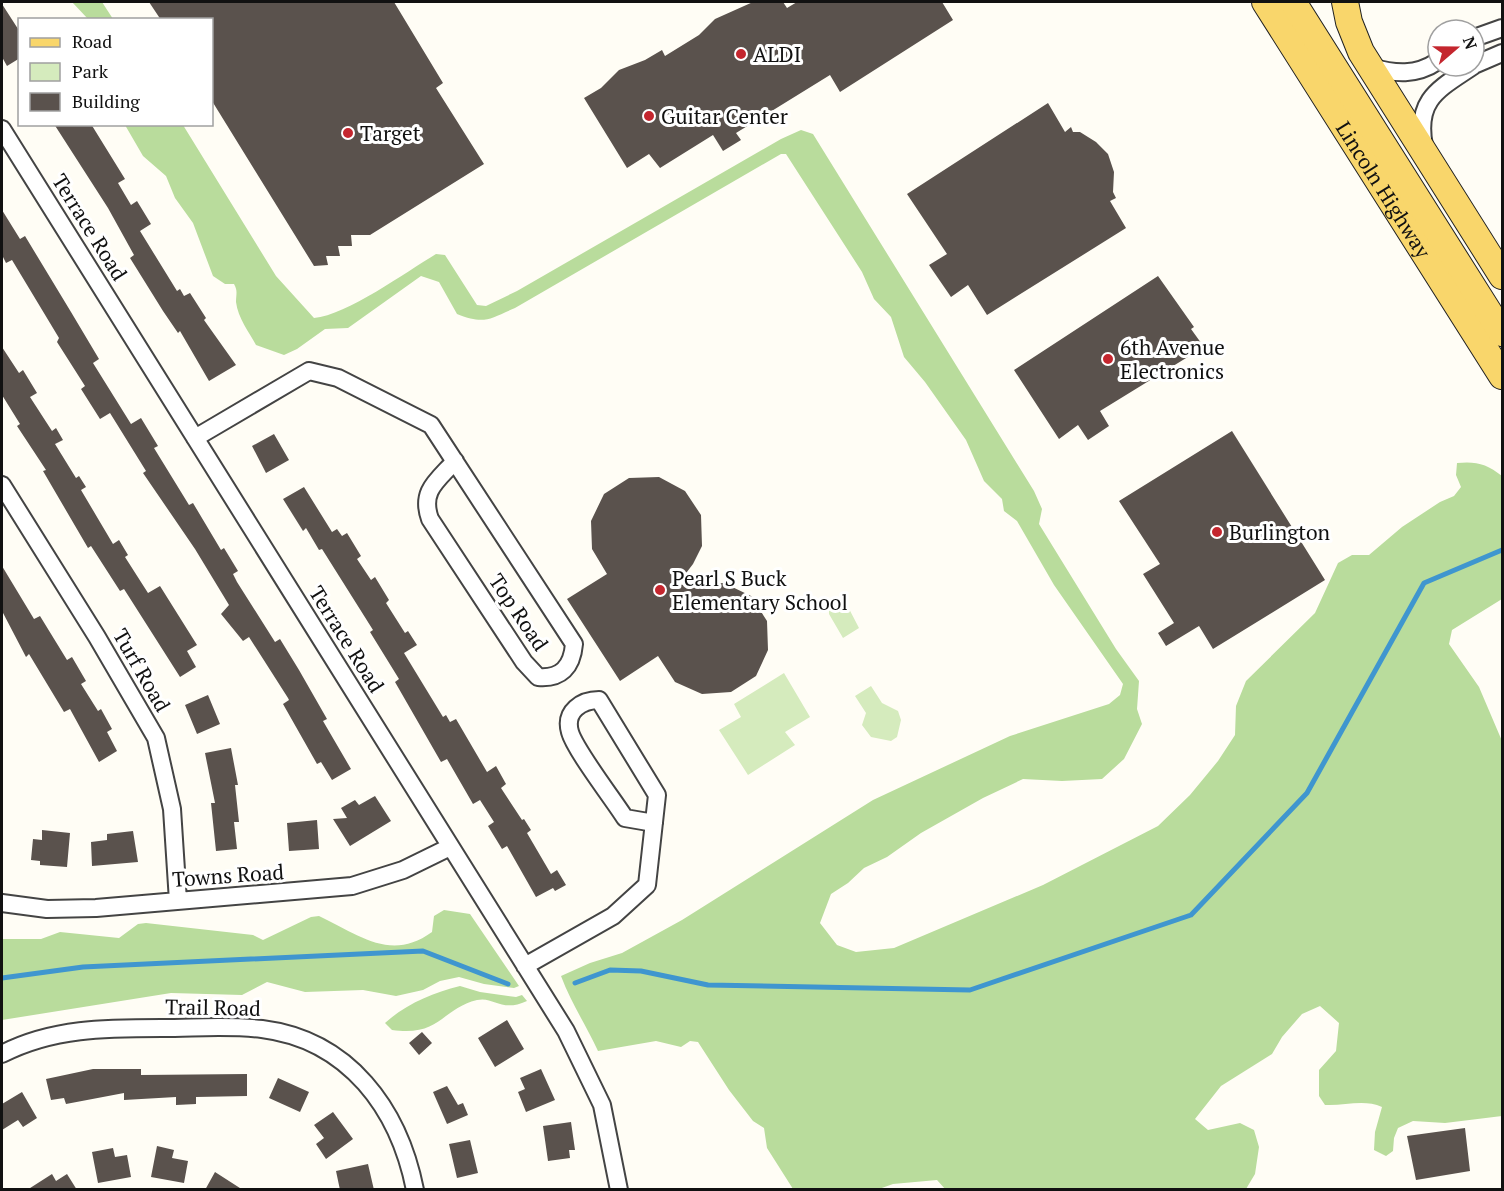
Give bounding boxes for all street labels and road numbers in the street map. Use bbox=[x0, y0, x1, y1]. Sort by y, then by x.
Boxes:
street label: Lincoln Highway bbox=[1330, 116, 1438, 264]
street label: Terrace Road bbox=[46, 168, 134, 286]
street label: Top Road bbox=[483, 568, 555, 656]
street label: Terrace Road bbox=[303, 580, 391, 698]
street label: Turf Road bbox=[107, 623, 177, 717]
street label: Towns Road bbox=[171, 857, 285, 893]
street label: Trail Road bbox=[165, 992, 261, 1022]

